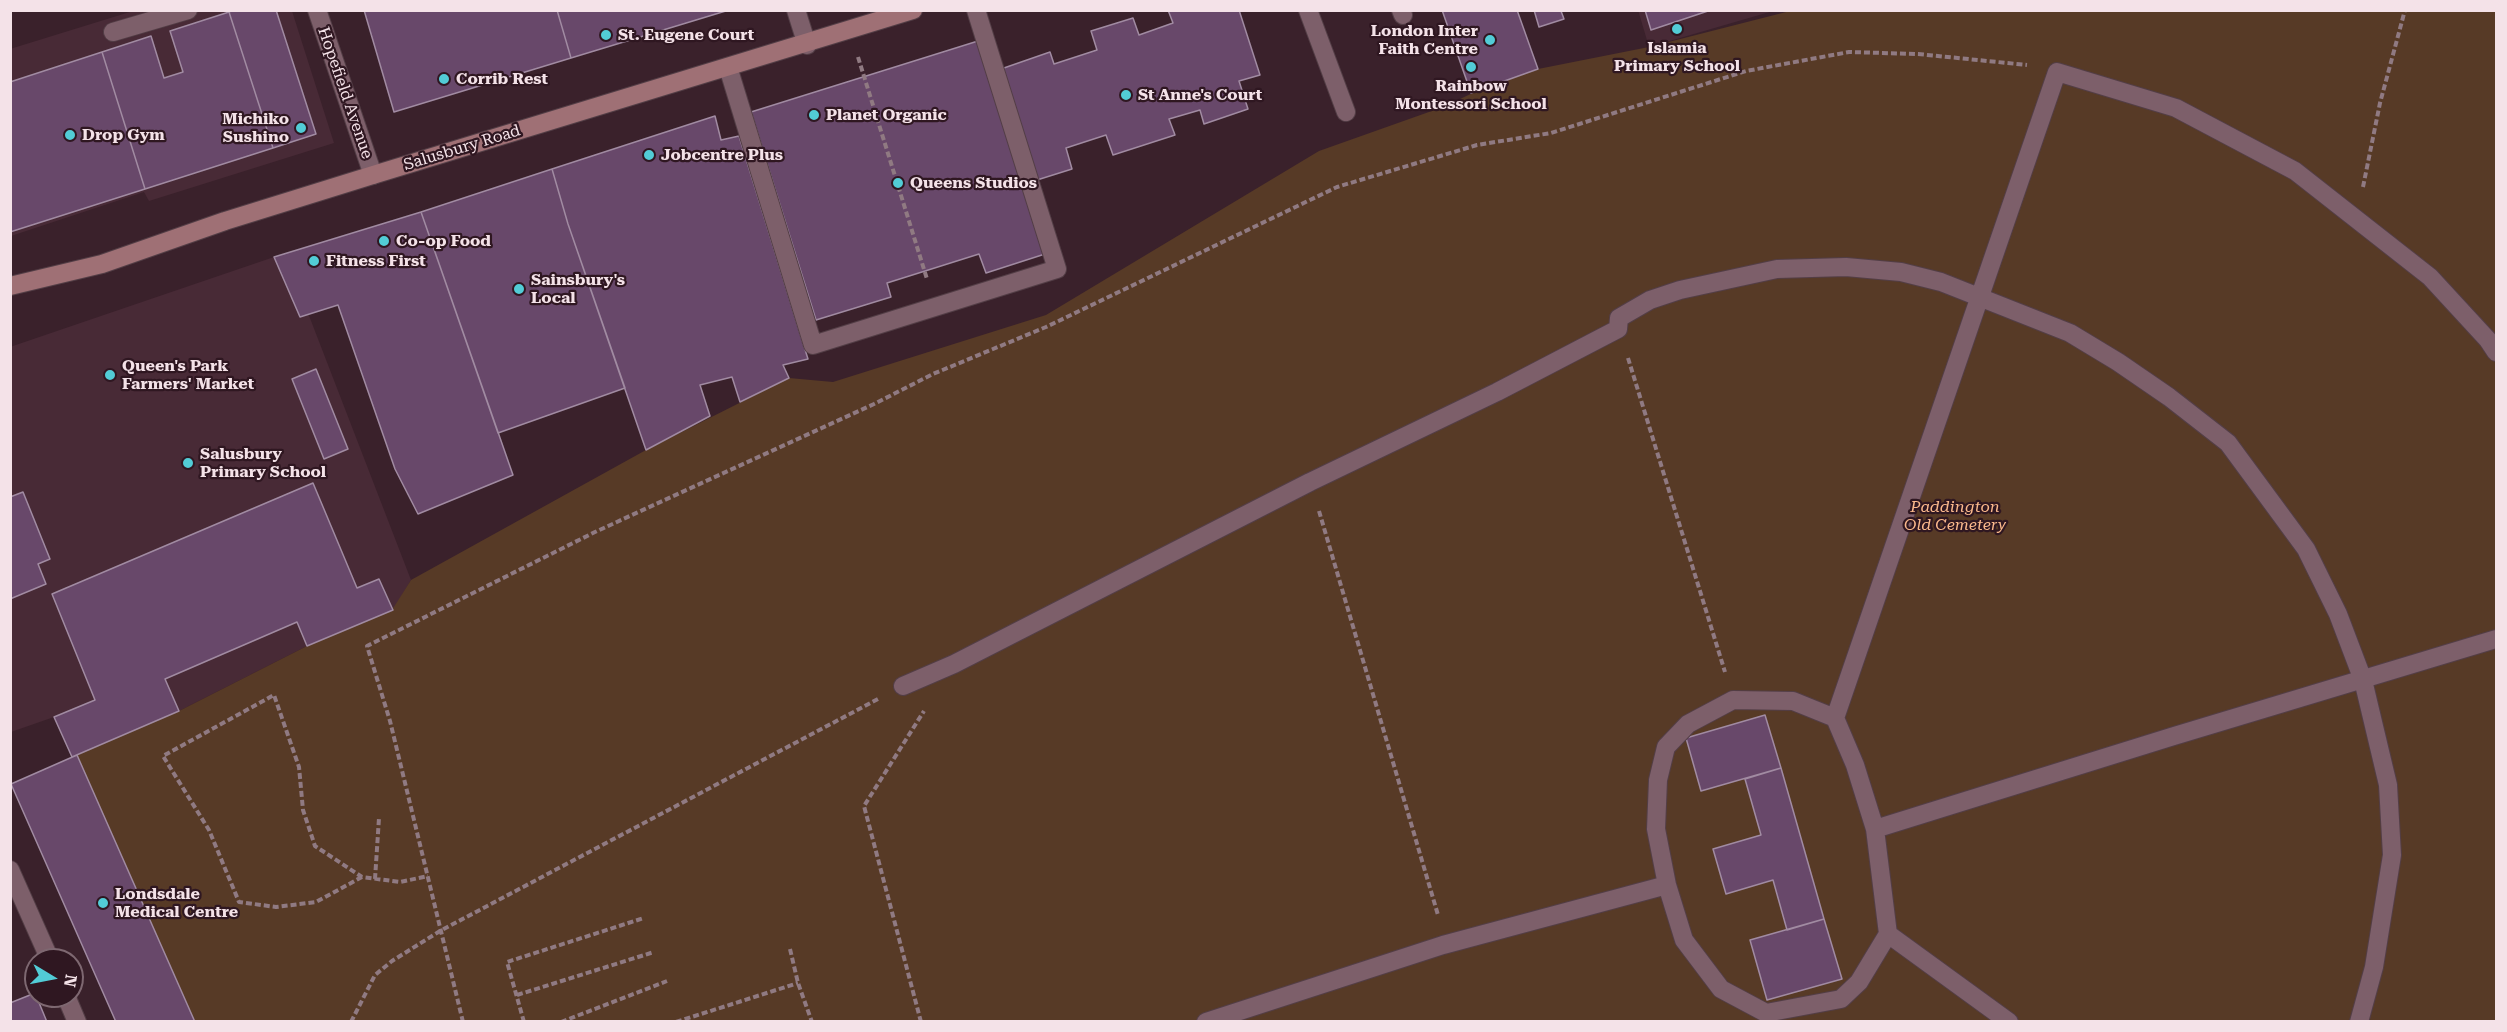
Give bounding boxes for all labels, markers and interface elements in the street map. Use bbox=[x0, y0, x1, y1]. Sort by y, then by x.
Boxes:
place label: London Inter Faith Centre bbox=[1371, 21, 1478, 59]
marker: Islamia Primary School bbox=[1670, 22, 1684, 36]
street label: Hopefield Avenue bbox=[313, 25, 377, 161]
place label: St. Eugene Court bbox=[618, 25, 754, 45]
marker: St. Eugene Court bbox=[599, 28, 613, 42]
marker: London Inter Faith Centre bbox=[1483, 33, 1497, 47]
place label: Islamia Primary School bbox=[1614, 38, 1740, 76]
marker: Rainbow Montessori School bbox=[1464, 60, 1478, 74]
place label: Corrib Rest bbox=[456, 69, 548, 89]
marker: Corrib Rest bbox=[437, 72, 451, 86]
place label: Rainbow Montessori School bbox=[1395, 76, 1547, 114]
place label: St Anne's Court bbox=[1138, 85, 1262, 105]
marker: St Anne's Court bbox=[1119, 88, 1133, 102]
place label: Planet Organic bbox=[826, 105, 947, 125]
marker: Planet Organic bbox=[807, 108, 821, 122]
place label: Michiko Sushino bbox=[222, 109, 289, 147]
marker: Michiko Sushino bbox=[294, 121, 308, 135]
street label: Salusbury Road bbox=[401, 121, 523, 175]
place label: Drop Gym bbox=[82, 125, 165, 145]
marker: Drop Gym bbox=[63, 128, 77, 142]
place label: Jobcentre Plus bbox=[661, 145, 783, 165]
marker: Jobcentre Plus bbox=[642, 148, 656, 162]
place label: Queens Studios bbox=[910, 173, 1037, 193]
marker: Queens Studios bbox=[891, 176, 905, 190]
place label: Co-op Food bbox=[396, 231, 491, 251]
marker: Co-op Food bbox=[377, 234, 391, 248]
place label: Fitness First bbox=[326, 251, 426, 271]
marker: Fitness First bbox=[307, 254, 321, 268]
place label: Sainsbury's Local bbox=[531, 270, 625, 308]
marker: Sainsbury's Local bbox=[512, 282, 526, 296]
place label: Queen's Park Farmers' Market bbox=[122, 356, 254, 394]
marker: Queen's Park Farmers' Market bbox=[103, 368, 117, 382]
place label: Salusbury Primary School bbox=[200, 444, 326, 482]
marker: Salusbury Primary School bbox=[181, 456, 195, 470]
park label: Paddington Old Cemetery bbox=[1904, 497, 2006, 535]
place label: Londsdale Medical Centre bbox=[115, 884, 238, 922]
marker: Londsdale Medical Centre bbox=[96, 896, 110, 910]
north arrow bbox=[24, 948, 84, 1008]
text: N bbox=[60, 973, 81, 989]

